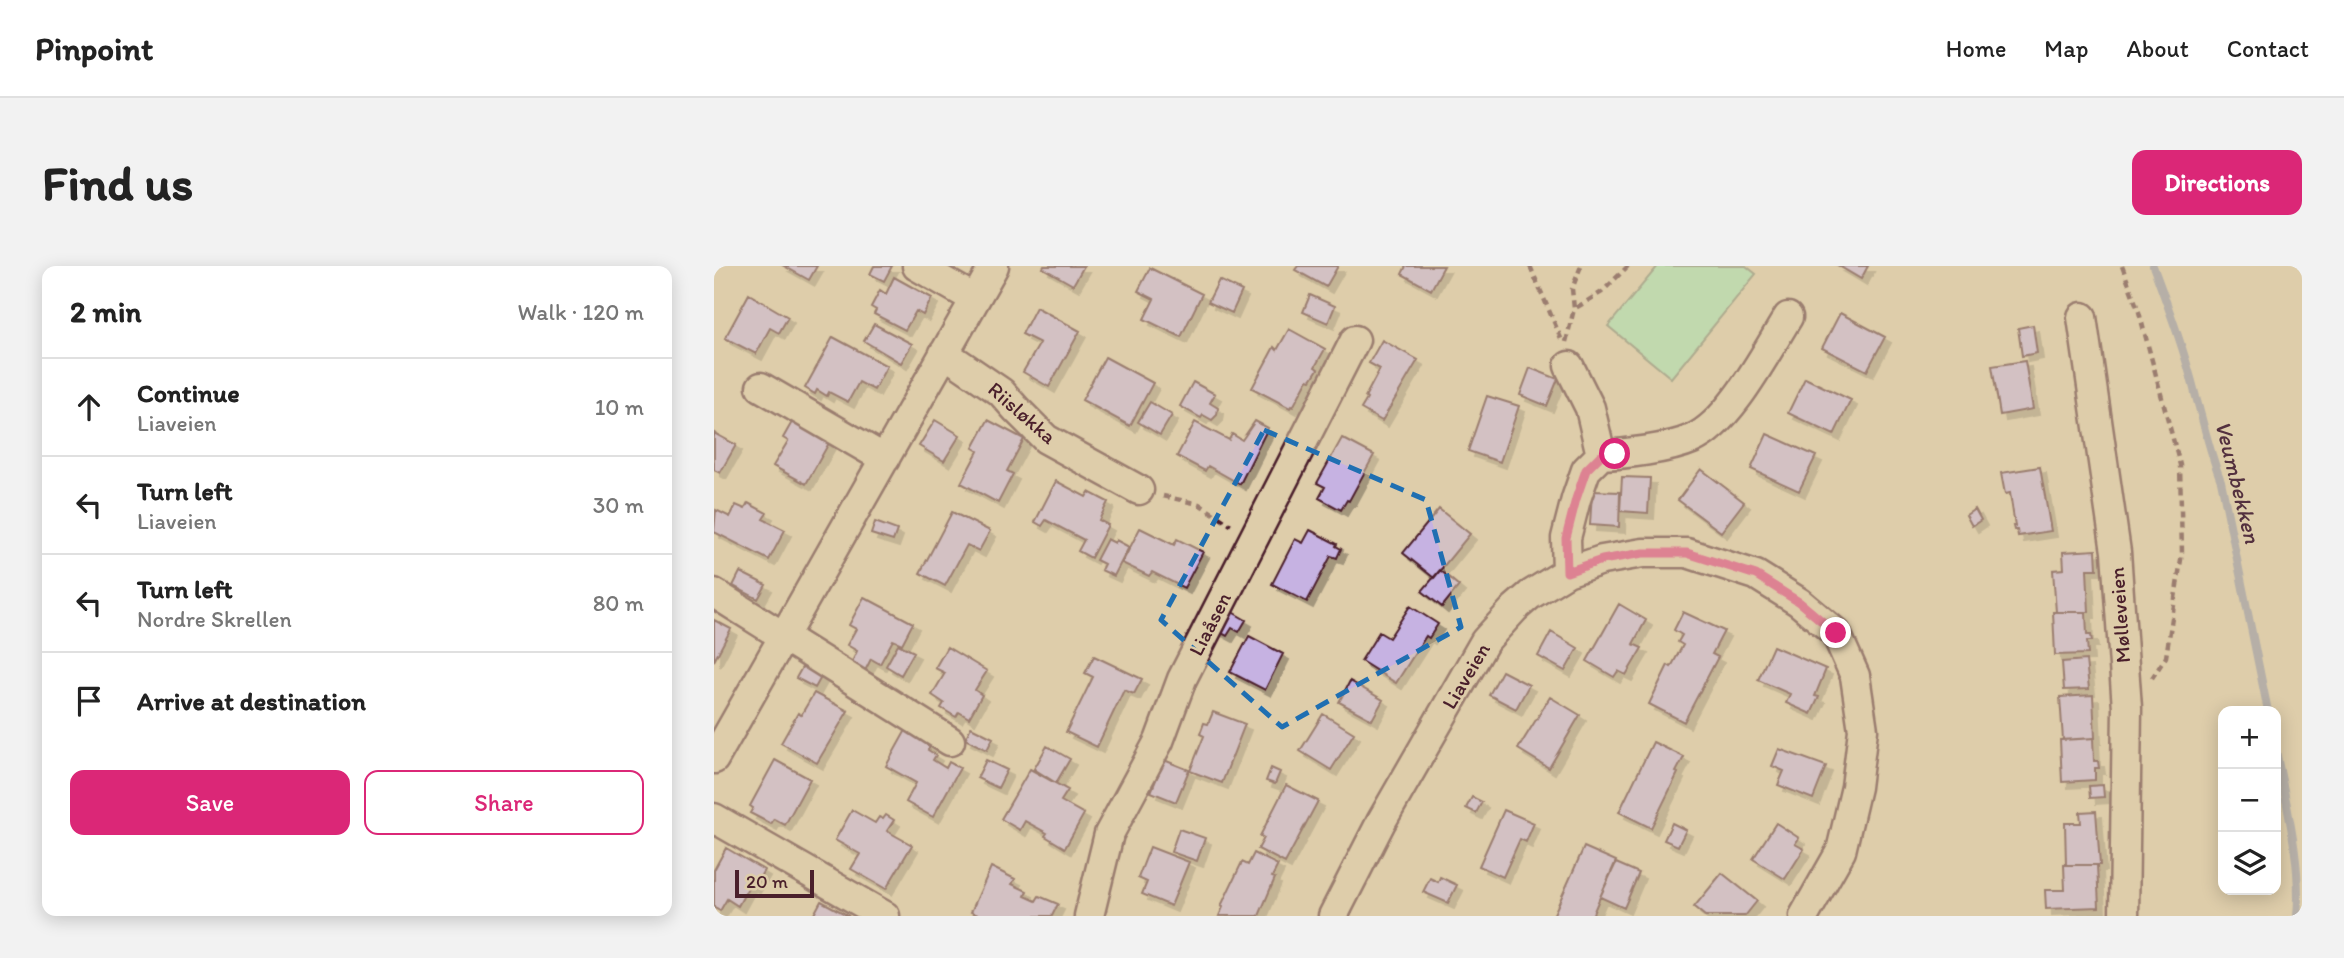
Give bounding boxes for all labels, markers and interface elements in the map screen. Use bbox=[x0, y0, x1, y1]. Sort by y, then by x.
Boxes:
text: Pinpoint bbox=[35, 29, 153, 68]
text: Home bbox=[1946, 34, 2006, 63]
text: Map bbox=[2044, 34, 2088, 63]
text: About bbox=[2126, 34, 2189, 63]
text: Contact bbox=[2227, 34, 2309, 63]
button: Directions bbox=[2132, 150, 2302, 215]
text: Find us bbox=[42, 153, 193, 212]
text: 2 min bbox=[70, 293, 141, 330]
text: Walk · 120 m bbox=[518, 298, 644, 326]
street label: Riisløkka bbox=[983, 376, 1062, 449]
text: Continue bbox=[137, 377, 240, 409]
icon: ahead bbox=[70, 388, 108, 426]
text: 10 m bbox=[595, 393, 644, 421]
text: Liaveien bbox=[137, 409, 217, 437]
water label: Veumbekken bbox=[2209, 418, 2267, 547]
route start bbox=[1599, 438, 1630, 469]
text: Turn left bbox=[137, 475, 233, 507]
icon: left bbox=[70, 486, 108, 524]
text: 30 m bbox=[593, 491, 644, 519]
text: Liaveien bbox=[137, 507, 217, 535]
street label: Mølleveien bbox=[2104, 566, 2135, 664]
text: Turn left bbox=[137, 573, 233, 605]
icon: left bbox=[70, 584, 108, 622]
street label: Liaåsen bbox=[1183, 588, 1236, 660]
text: 80 m bbox=[593, 589, 644, 617]
text: Nordre Skrellen bbox=[137, 605, 292, 633]
route end bbox=[1820, 617, 1851, 648]
street label: Liaveien bbox=[1436, 638, 1495, 713]
icon: arrive bbox=[70, 682, 108, 720]
text: Arrive at destination bbox=[137, 685, 366, 717]
map controls bbox=[2218, 706, 2281, 895]
button: + bbox=[2218, 706, 2281, 769]
button: − bbox=[2218, 769, 2281, 832]
button: Save bbox=[70, 770, 350, 835]
button: Share bbox=[364, 770, 644, 835]
button: layers bbox=[2218, 832, 2281, 895]
scale bar bbox=[735, 867, 814, 899]
text: 20 m bbox=[746, 870, 788, 893]

